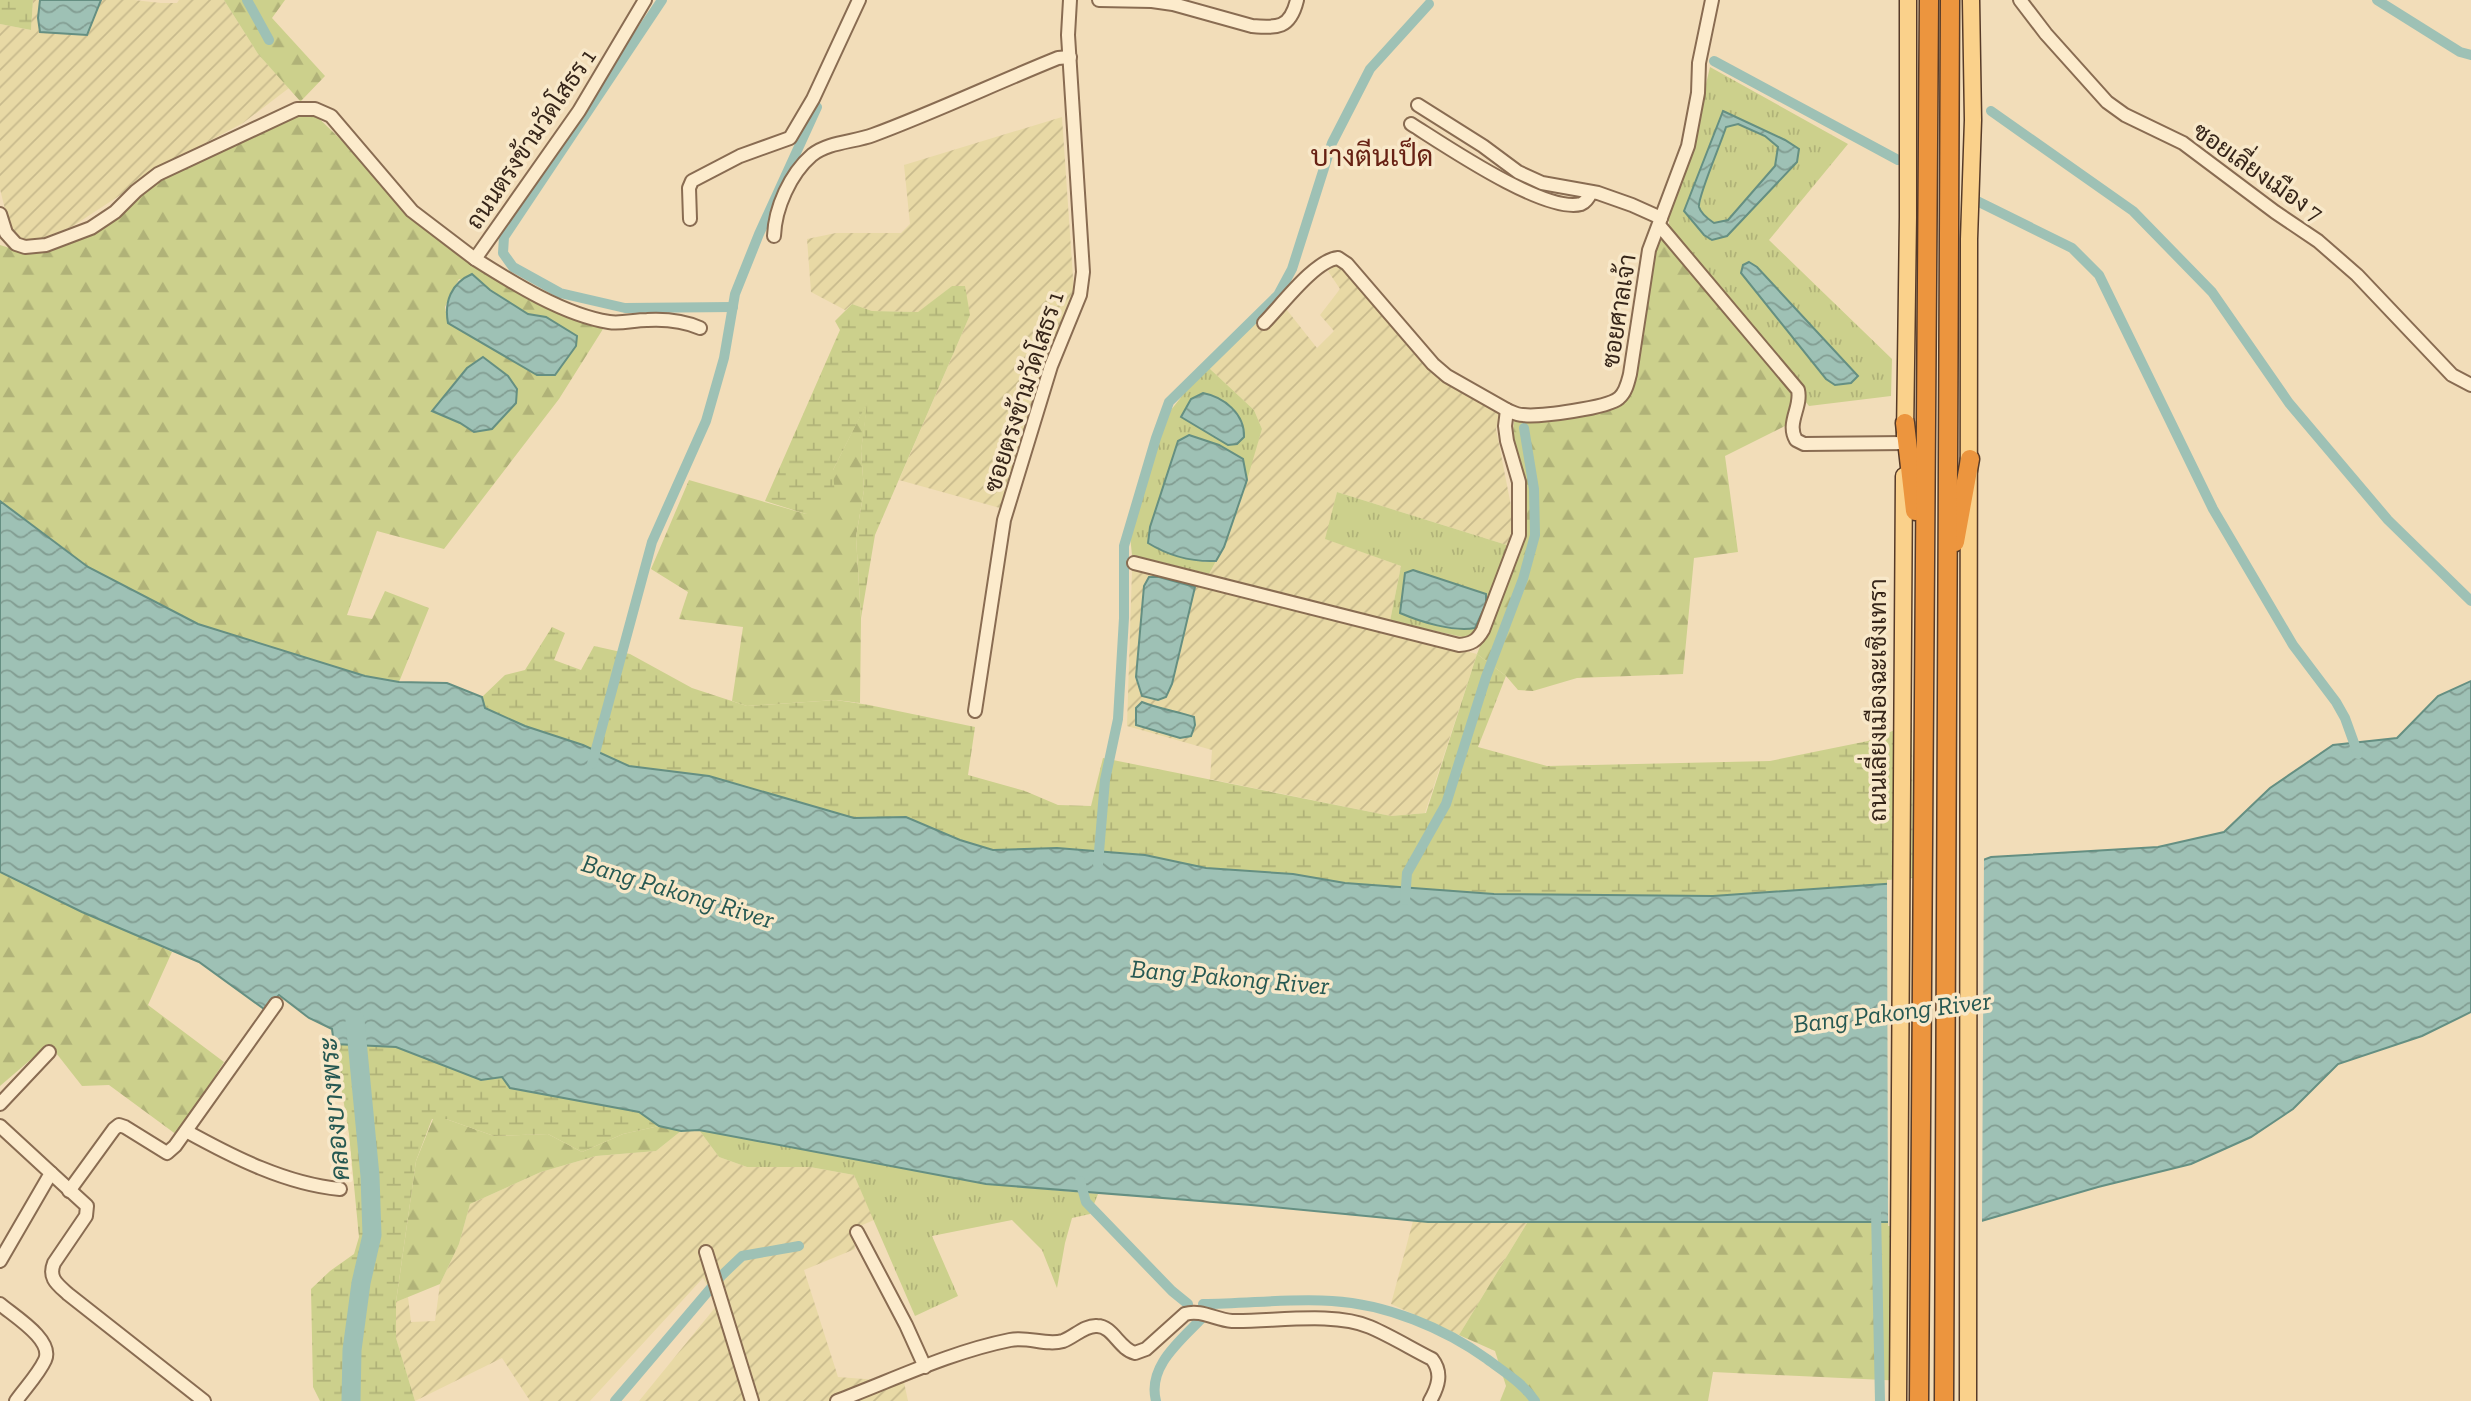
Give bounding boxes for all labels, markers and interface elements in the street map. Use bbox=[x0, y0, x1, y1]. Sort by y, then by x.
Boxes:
street label: ถนนตรงข้ามวัดโสธร 1 bbox=[459, 43, 602, 234]
street label: ซอยเลี่ยงเมือง 7 bbox=[2188, 111, 2333, 227]
district label: บางตีนเป็ด bbox=[1311, 137, 1433, 173]
street label: ซอยศาลเจ้า bbox=[1595, 252, 1642, 370]
street label: ซอยตรงข้ามวัดโสธร 1 bbox=[976, 288, 1070, 496]
street label: ถนนเลี่ยงเมืองฉะเชิงเทรา bbox=[1857, 578, 1892, 822]
water label: Bang Pakong River bbox=[578, 847, 778, 935]
water label: Bang Pakong River bbox=[1129, 952, 1331, 1002]
water label: Bang Pakong River bbox=[1791, 984, 1993, 1040]
water label: คลองบางพระ bbox=[312, 1036, 356, 1182]

